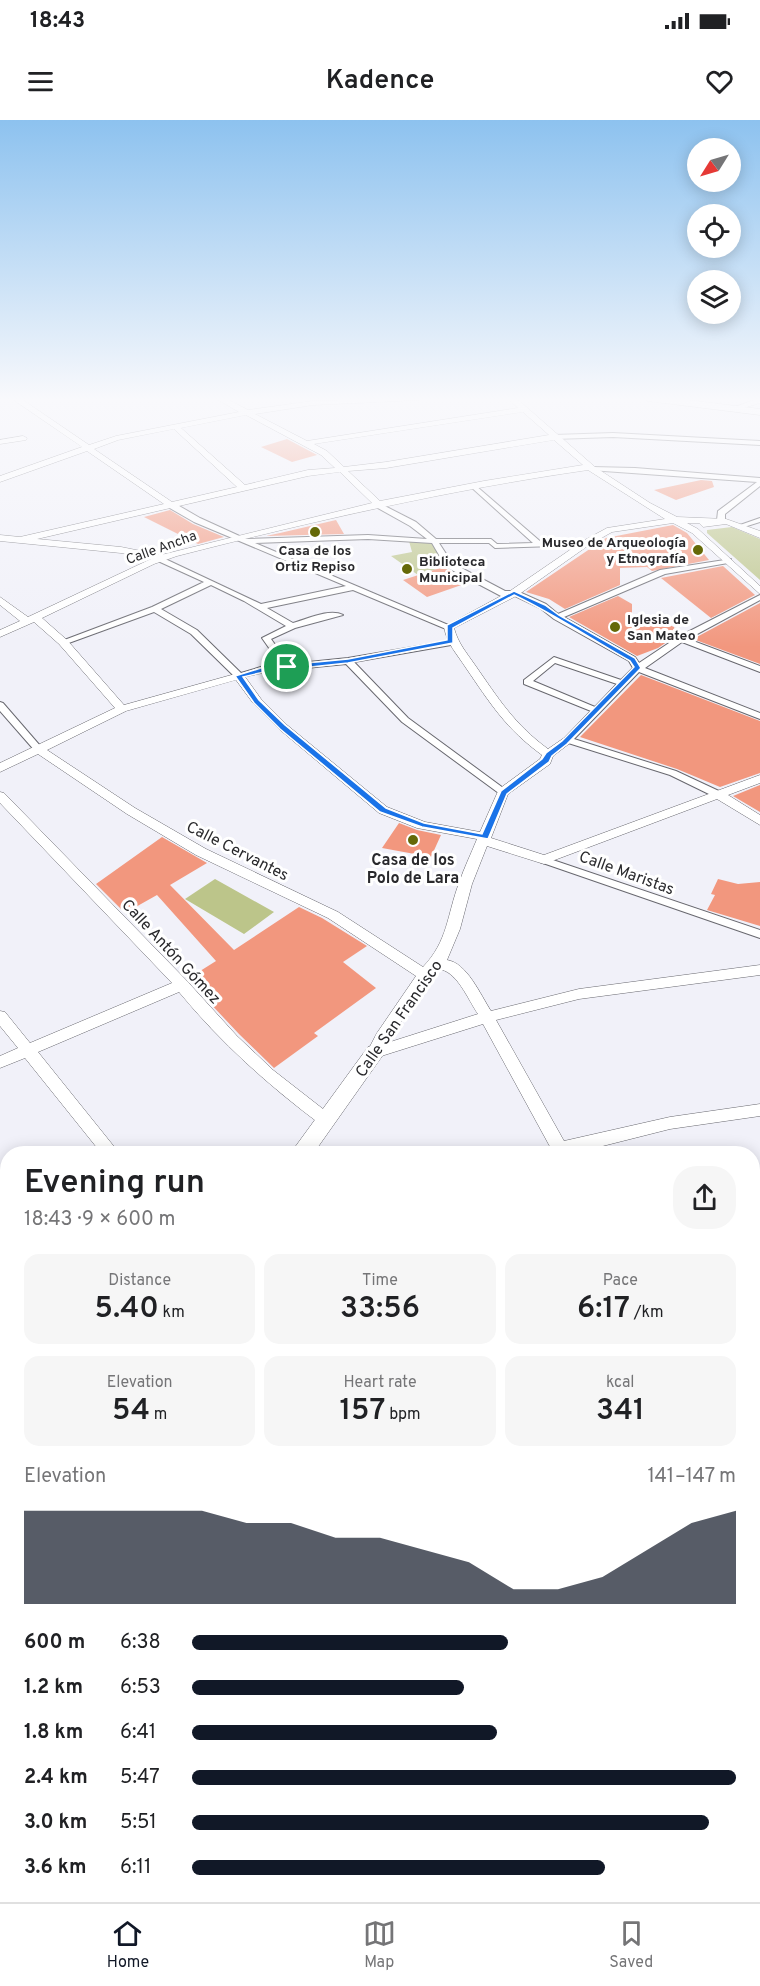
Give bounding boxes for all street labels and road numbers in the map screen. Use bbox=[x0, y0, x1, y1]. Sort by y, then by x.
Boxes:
street label: Calle Ancha bbox=[124, 528, 199, 569]
street label: Calle Cervantes bbox=[183, 817, 292, 886]
street label: Calle Maristas bbox=[576, 847, 677, 900]
street label: Calle Antón Gómez bbox=[117, 896, 224, 1009]
street label: Calle San Francisco bbox=[352, 957, 448, 1082]

